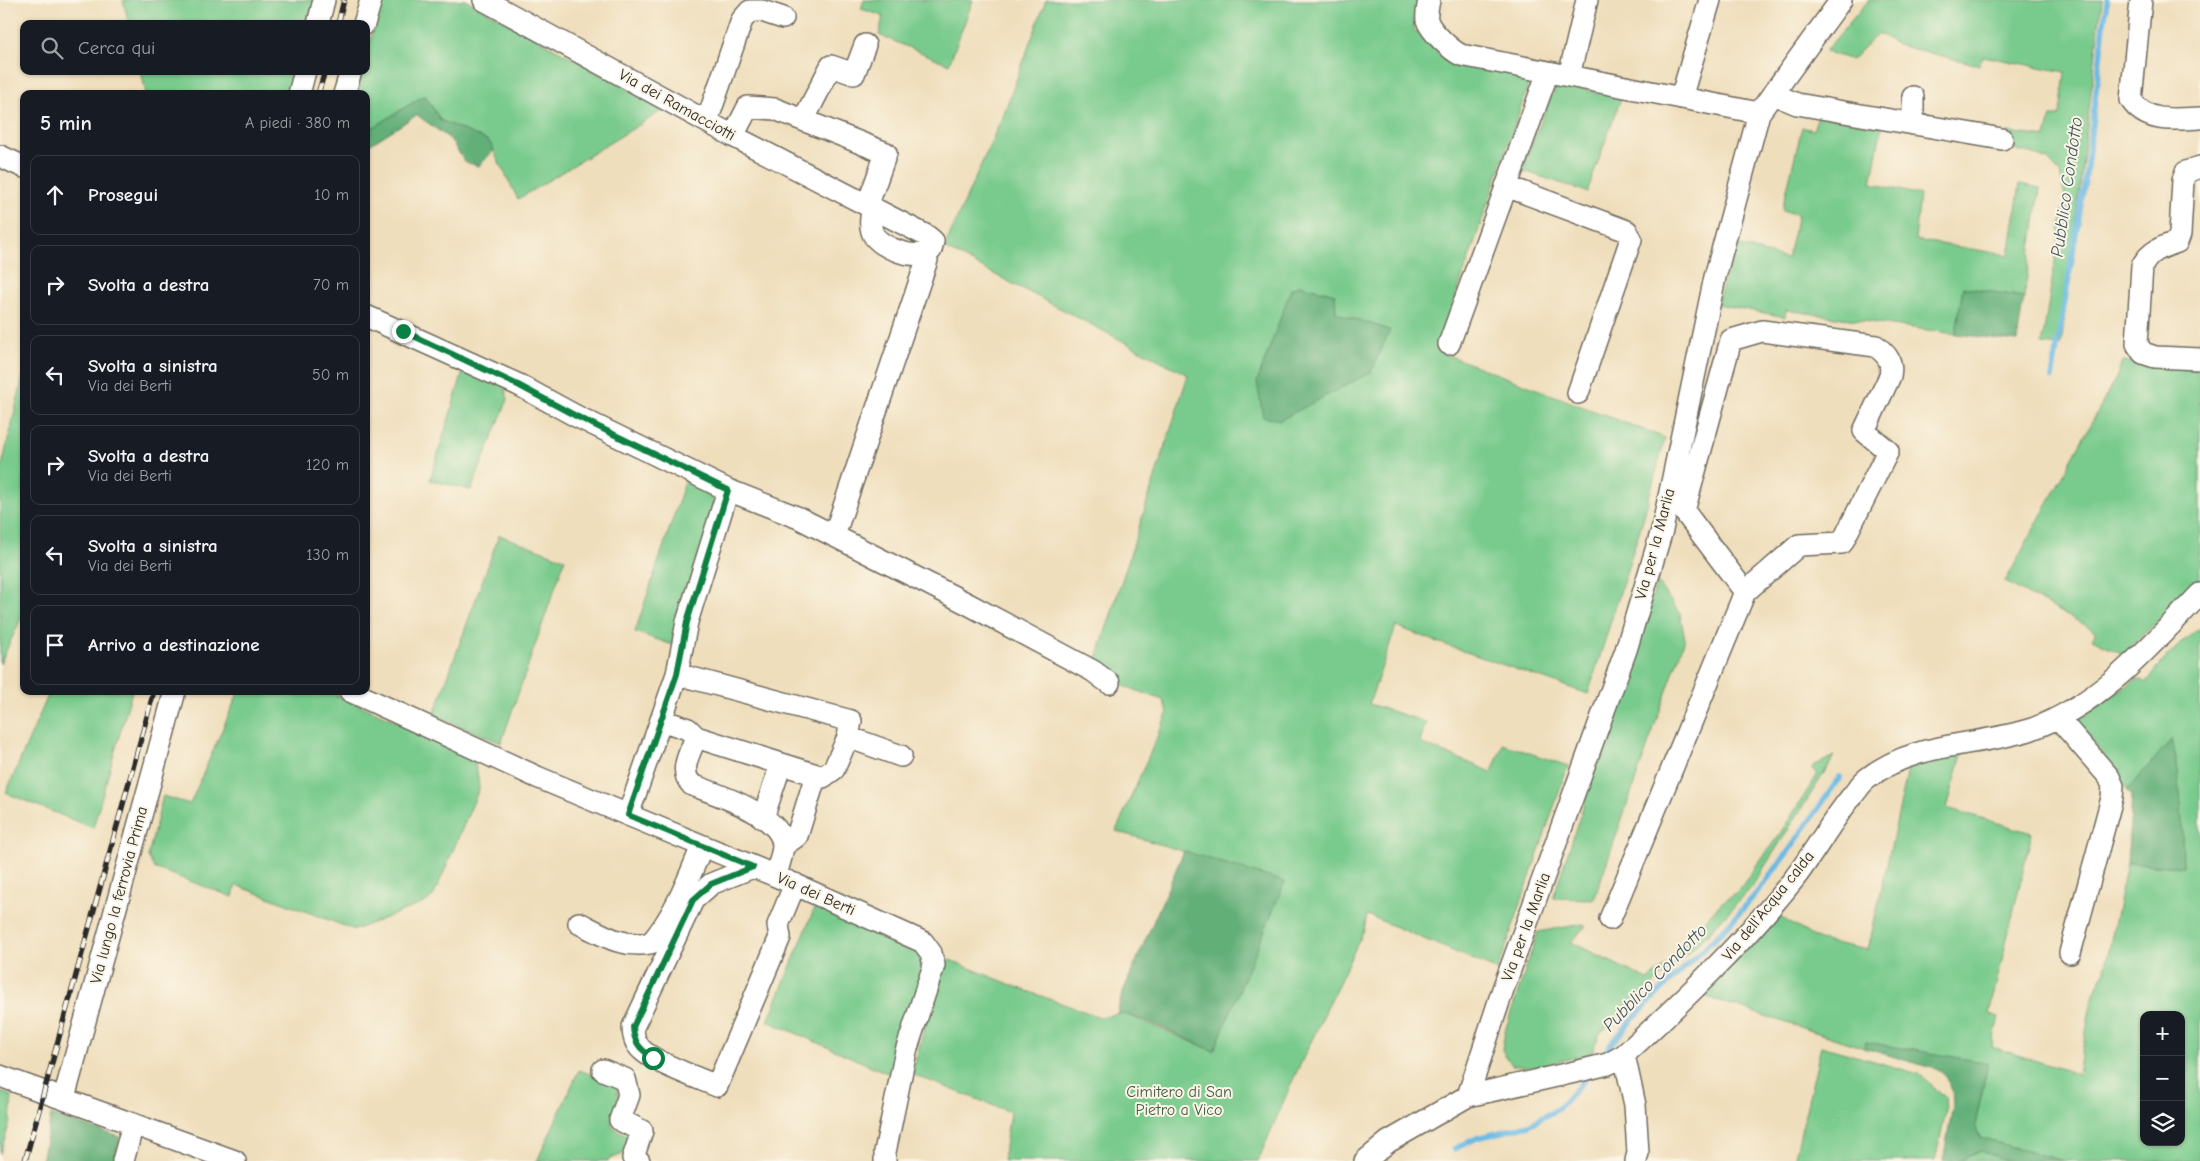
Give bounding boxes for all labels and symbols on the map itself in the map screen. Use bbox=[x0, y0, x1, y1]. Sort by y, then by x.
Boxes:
street label: Via dei Ramacciotti bbox=[616, 65, 738, 145]
water label: Pubblico Condotto bbox=[2047, 116, 2087, 258]
route end bbox=[392, 320, 415, 343]
street label: Via per la Marlia bbox=[1631, 486, 1679, 602]
street label: Via lungo la ferrovia Prima bbox=[87, 804, 151, 986]
street label: Via dell'Acqua calda bbox=[1718, 848, 1818, 964]
street label: Via dei Berti bbox=[774, 869, 858, 919]
street label: Via per la Marlia bbox=[1498, 870, 1554, 984]
water label: Pubblico Condotto bbox=[1598, 920, 1712, 1036]
route start bbox=[642, 1047, 665, 1070]
park label: Cimitero di San Pietro a Vico bbox=[1126, 1083, 1232, 1119]

